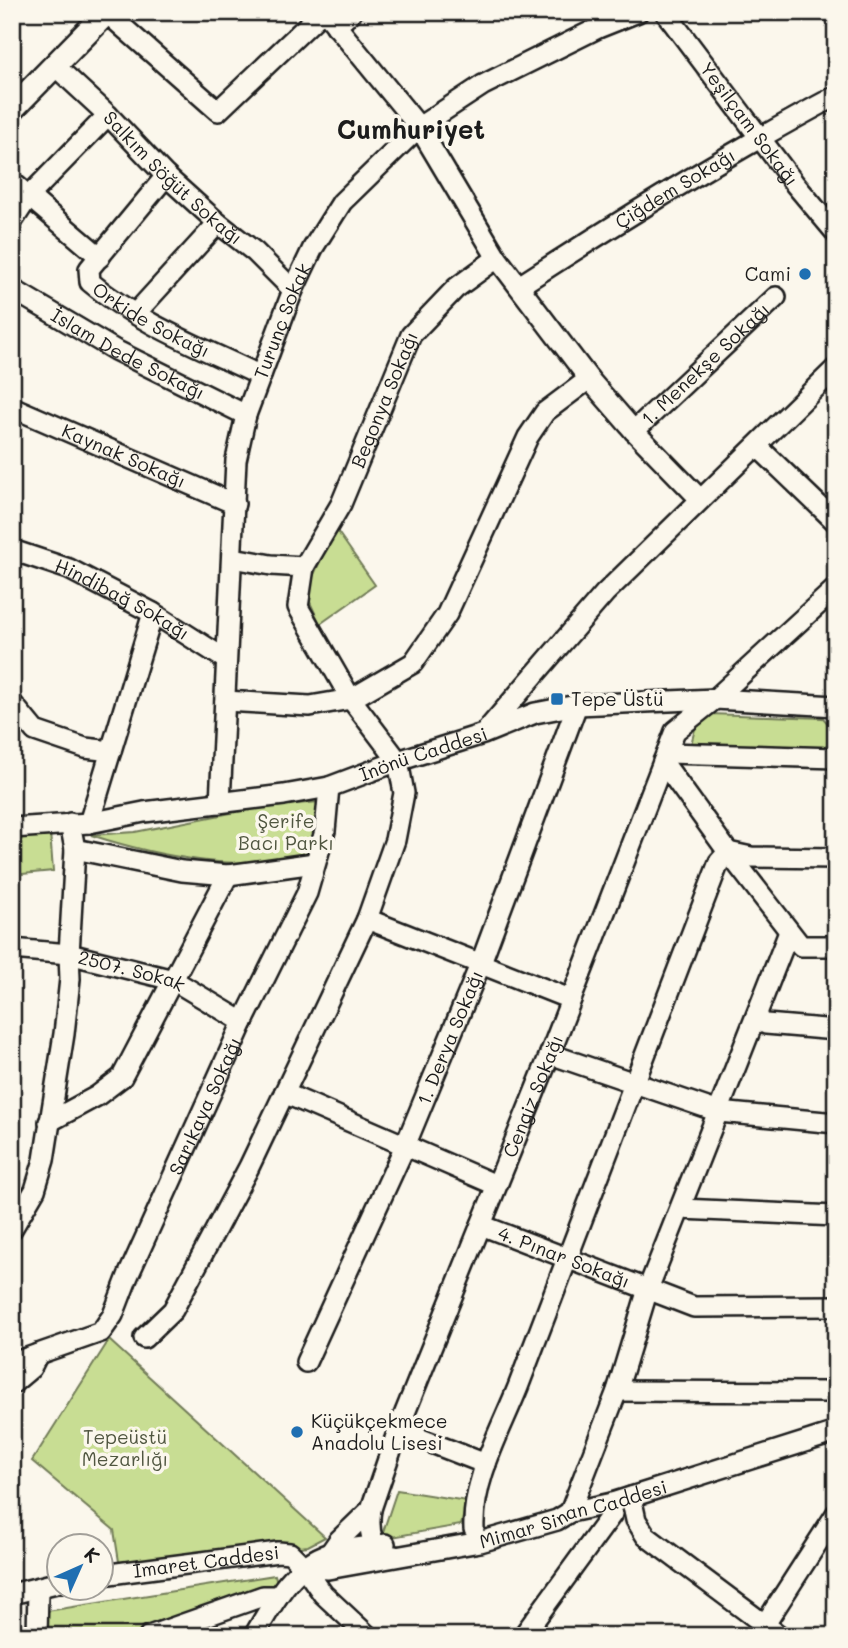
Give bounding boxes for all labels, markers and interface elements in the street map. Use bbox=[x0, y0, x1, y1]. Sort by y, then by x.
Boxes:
street label: Yeşilçam Sokağı bbox=[695, 56, 805, 191]
street label: Salkım Söğüt Sokağı bbox=[98, 105, 248, 250]
district label: Cumhuriyet bbox=[337, 112, 485, 146]
street label: Çiğdem Sokağı bbox=[610, 142, 739, 234]
street label: Turunç Sokak bbox=[248, 259, 316, 383]
place label: Cami bbox=[745, 261, 791, 286]
marker: Cami bbox=[797, 266, 813, 282]
street label: Orkide Sokağı bbox=[88, 276, 214, 363]
street label: 1. Menekşe Sokağı bbox=[635, 297, 775, 430]
street label: İslam Dede Sokağı bbox=[47, 302, 209, 405]
street label: Begonya Sokağı bbox=[344, 328, 423, 471]
street label: Kaynak Sokağı bbox=[58, 417, 190, 493]
street label: Hindibağ Sokağı bbox=[52, 552, 195, 645]
place label: Tepe Üstü bbox=[571, 686, 664, 711]
marker: Tepe Üstü bbox=[549, 691, 565, 707]
street label: İnönü Caddesi bbox=[356, 721, 491, 787]
park label: Şerife Bacı Parkı bbox=[238, 808, 334, 855]
street label: 2507. Sokak bbox=[76, 944, 190, 997]
street label: 1. Derya Sokağı bbox=[410, 966, 488, 1108]
street label: Cengiz Sokağı bbox=[497, 1031, 568, 1161]
street label: Sarıkaya Sokağı bbox=[162, 1033, 247, 1179]
street label: 4. Pınar Sokağı bbox=[495, 1220, 634, 1293]
place label: Küçükçekmece Anadolu Lisesi bbox=[311, 1408, 447, 1455]
park label: Tepeüstü Mezarlığı bbox=[82, 1424, 168, 1471]
marker: Küçükçekmece Anadolu Lisesi bbox=[289, 1424, 305, 1440]
street label: Mimar Sinan Caddesi bbox=[476, 1473, 670, 1554]
north arrow bbox=[46, 1532, 116, 1602]
street label: İmaret Caddesi bbox=[131, 1539, 281, 1583]
text: K bbox=[79, 1541, 106, 1568]

